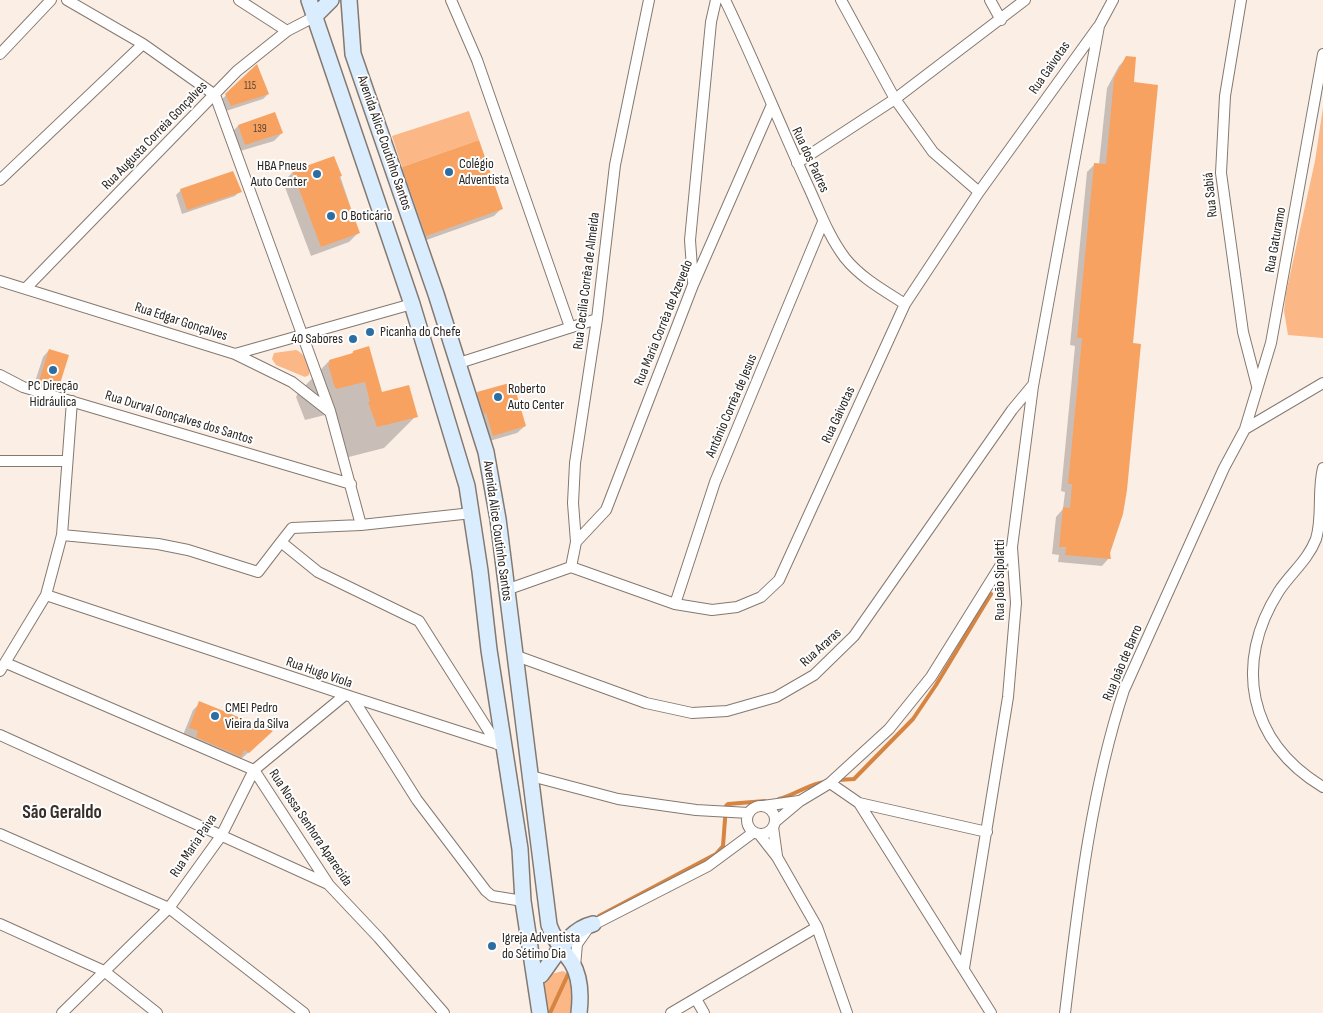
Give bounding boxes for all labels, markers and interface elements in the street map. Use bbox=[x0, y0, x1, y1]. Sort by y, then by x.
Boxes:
street label: Rua Gaivotas bbox=[1026, 38, 1074, 98]
street label: Avenida Alice Coutinho Santos bbox=[353, 73, 415, 213]
street label: Rua Augusta Correia Gonçalves bbox=[99, 78, 211, 194]
house number: 115 bbox=[244, 79, 256, 93]
house number: 139 bbox=[253, 122, 267, 136]
street label: Rua dos Padres bbox=[788, 125, 832, 195]
place label: Colégio Adventista bbox=[459, 156, 509, 188]
place label: HBA Pneus Auto Center bbox=[251, 158, 307, 190]
marker: Colégio Adventista bbox=[443, 166, 455, 178]
marker: HBA Pneus Auto Center bbox=[311, 168, 323, 180]
street label: Rua Sabiá bbox=[1200, 172, 1222, 218]
street label: Rua Gaturamo bbox=[1262, 206, 1290, 274]
place label: O Boticário bbox=[341, 208, 392, 224]
marker: O Boticário bbox=[325, 210, 337, 222]
street label: Rua Cecília Corrêa de Almeida bbox=[570, 211, 604, 351]
street label: Rua Maria Corrêa de Azevedo bbox=[631, 258, 697, 388]
street label: Rua Edgar Gonçalves bbox=[132, 299, 230, 345]
place label: Picanha do Chefe bbox=[380, 324, 461, 340]
marker: Picanha do Chefe bbox=[364, 326, 376, 338]
place label: 40 Sabores bbox=[291, 331, 343, 347]
marker: 40 Sabores bbox=[347, 333, 359, 345]
street label: Antônio Corrêa de Jesus bbox=[703, 352, 761, 460]
marker: PC Direção Hidráulica bbox=[47, 364, 59, 376]
place label: PC Direção Hidráulica bbox=[28, 378, 78, 411]
place label: Roberto Auto Center bbox=[508, 381, 564, 414]
street label: Rua Gaivotas bbox=[819, 384, 859, 446]
street label: Rua Durval Gonçalves dos Santos bbox=[103, 387, 255, 449]
marker: Roberto Auto Center bbox=[492, 391, 504, 403]
street label: Avenida Alice Coutinho Santos bbox=[479, 460, 515, 602]
street label: Rua João Sipolatti bbox=[992, 539, 1008, 621]
street label: Rua João de Barro bbox=[1099, 622, 1147, 704]
street label: Rua Araras bbox=[797, 625, 845, 671]
street label: Rua Hugo Viola bbox=[284, 654, 354, 692]
place label: CMEI Pedro Vieira da Silva bbox=[225, 700, 289, 732]
marker: CMEI Pedro Vieira da Silva bbox=[209, 710, 221, 722]
street label: Rua Nossa Senhora Aparecida bbox=[265, 766, 355, 890]
district label: São Geraldo bbox=[22, 802, 102, 824]
street label: Rua Maria Paiva bbox=[167, 811, 221, 881]
place label: Igreja Adventista do Sétimo Dia bbox=[502, 930, 580, 962]
marker: Igreja Adventista do Sétimo Dia bbox=[486, 940, 498, 952]

